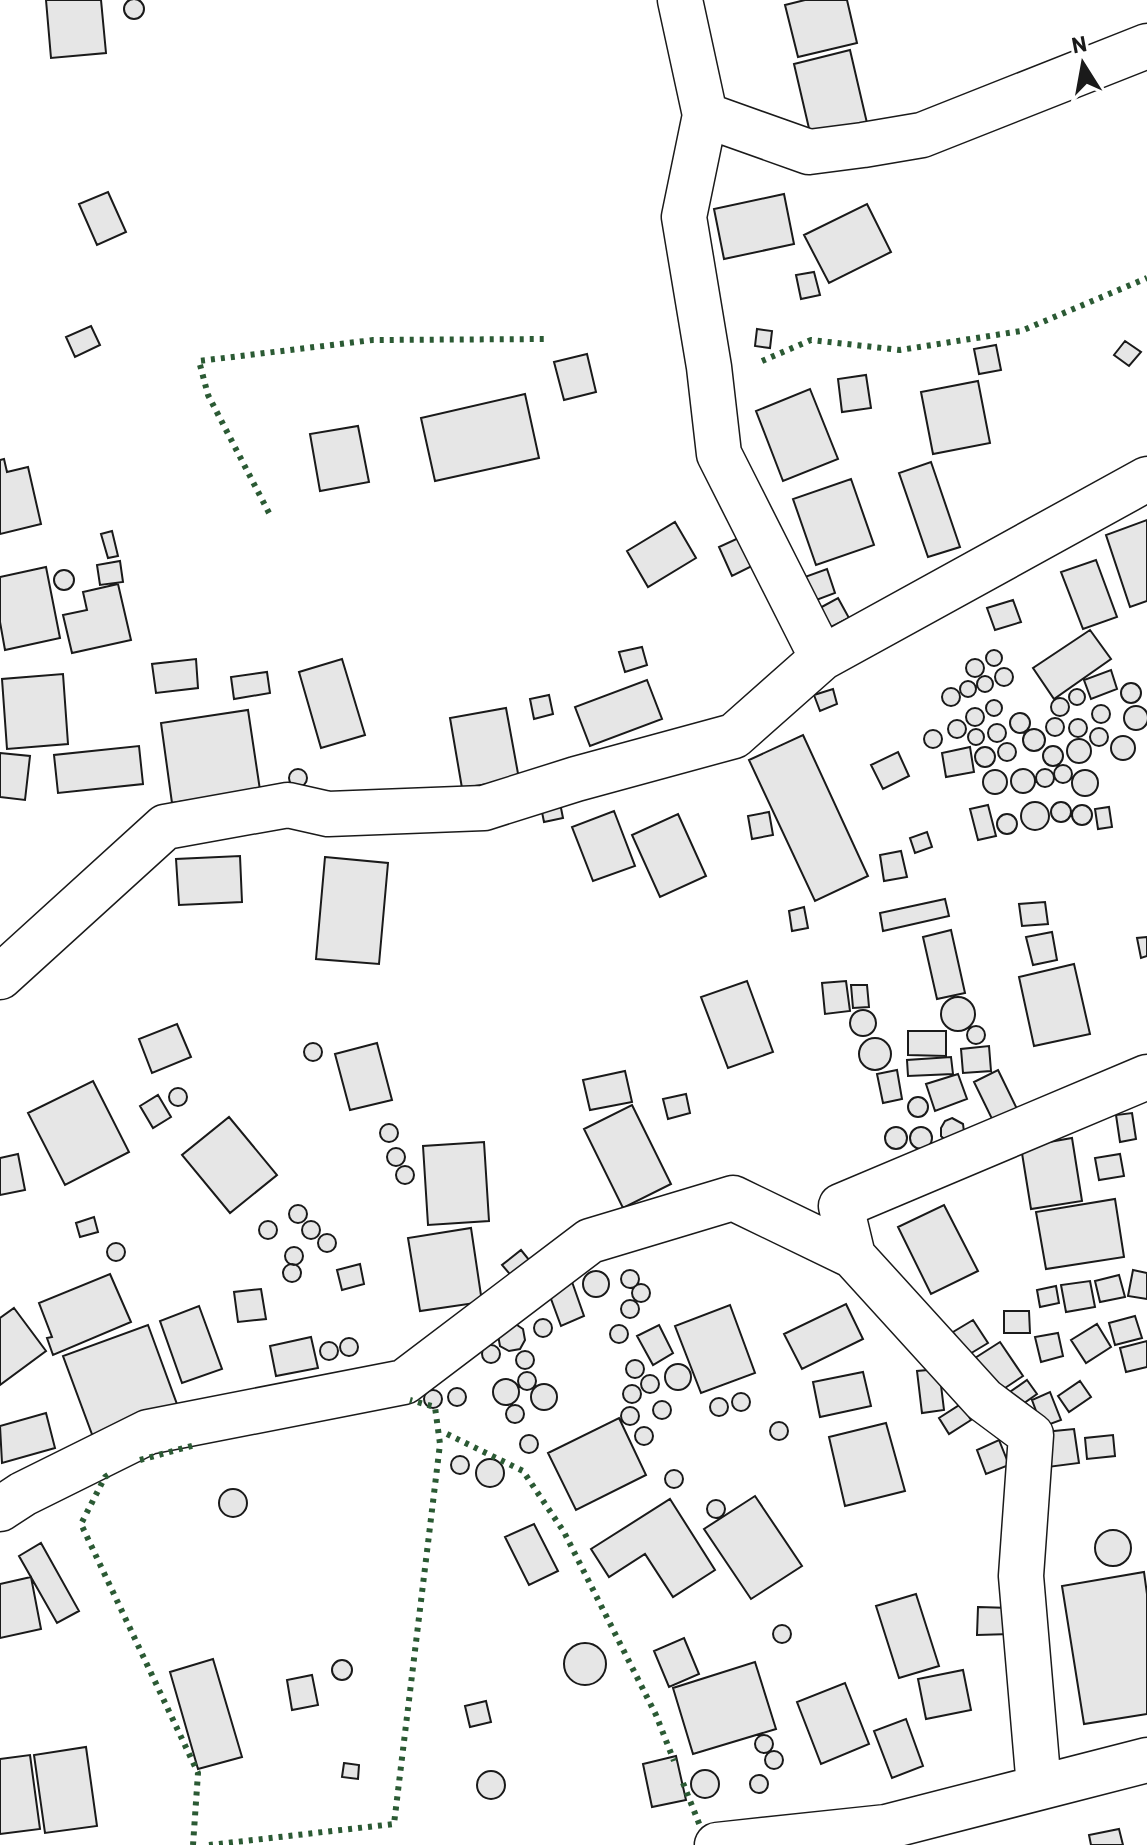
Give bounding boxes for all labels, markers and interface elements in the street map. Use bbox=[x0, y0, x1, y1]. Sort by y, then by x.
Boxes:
north arrow bbox=[1043, 24, 1123, 104]
text: N bbox=[1069, 29, 1089, 58]

